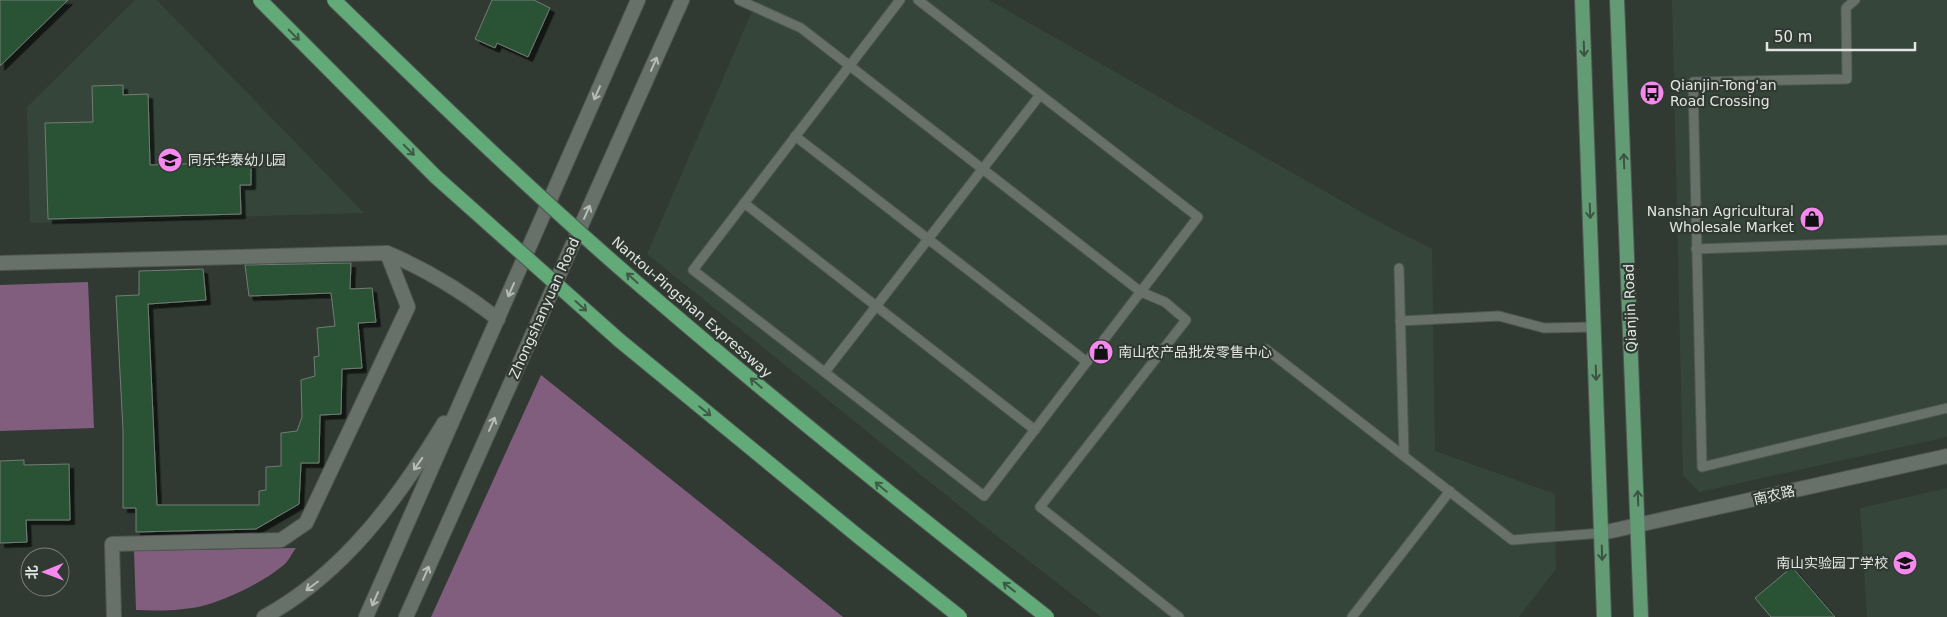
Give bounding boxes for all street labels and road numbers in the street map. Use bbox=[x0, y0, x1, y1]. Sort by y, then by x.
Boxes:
street label: Nantou-Pingshan Expressway bbox=[609, 233, 775, 381]
street label: Zhongshanyuan Road bbox=[506, 235, 582, 381]
street label: Qianjin Road bbox=[1620, 263, 1640, 353]
street label: 南农路 bbox=[1752, 482, 1796, 508]

